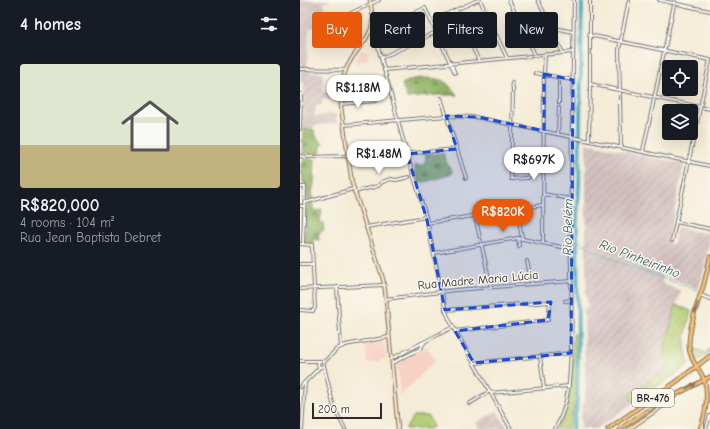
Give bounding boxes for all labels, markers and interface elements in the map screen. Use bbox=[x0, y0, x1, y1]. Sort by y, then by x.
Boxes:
chip: Buy bbox=[312, 12, 362, 48]
chip: Rent bbox=[370, 12, 425, 48]
chip: Filters bbox=[433, 12, 497, 48]
chip: New bbox=[505, 12, 558, 48]
icon: filters bbox=[258, 13, 280, 35]
text: 4 homes bbox=[20, 15, 81, 34]
map controls bbox=[662, 60, 698, 140]
button: locate bbox=[662, 60, 698, 96]
pin: R$1.18M bbox=[321, 75, 395, 109]
text: R$1.18M bbox=[335, 80, 381, 95]
icon: home bbox=[114, 90, 186, 162]
button: layers bbox=[662, 104, 698, 140]
pin: R$1.48M bbox=[342, 141, 416, 175]
text: R$1.48M bbox=[356, 146, 402, 161]
pin: R$697K bbox=[501, 147, 567, 181]
text: R$697K bbox=[513, 152, 555, 167]
text: R$820,000 bbox=[20, 196, 99, 215]
water label: Rio Belém bbox=[560, 198, 575, 255]
pin: R$820K bbox=[470, 199, 536, 233]
text: R$820K bbox=[481, 204, 525, 219]
text: 4 rooms · 104 m² bbox=[20, 215, 114, 230]
text: Rua Jean Baptista Debret bbox=[20, 230, 161, 245]
water label: Rio Pinheirinho bbox=[597, 236, 682, 281]
street label: Rua Madre Maria Lúcia bbox=[417, 268, 539, 292]
one-way arrow bbox=[693, 303, 699, 315]
one-way arrow bbox=[686, 383, 697, 389]
road number: BR-476 bbox=[632, 389, 674, 407]
scale bar bbox=[312, 401, 382, 420]
text: 200 m bbox=[318, 403, 350, 416]

